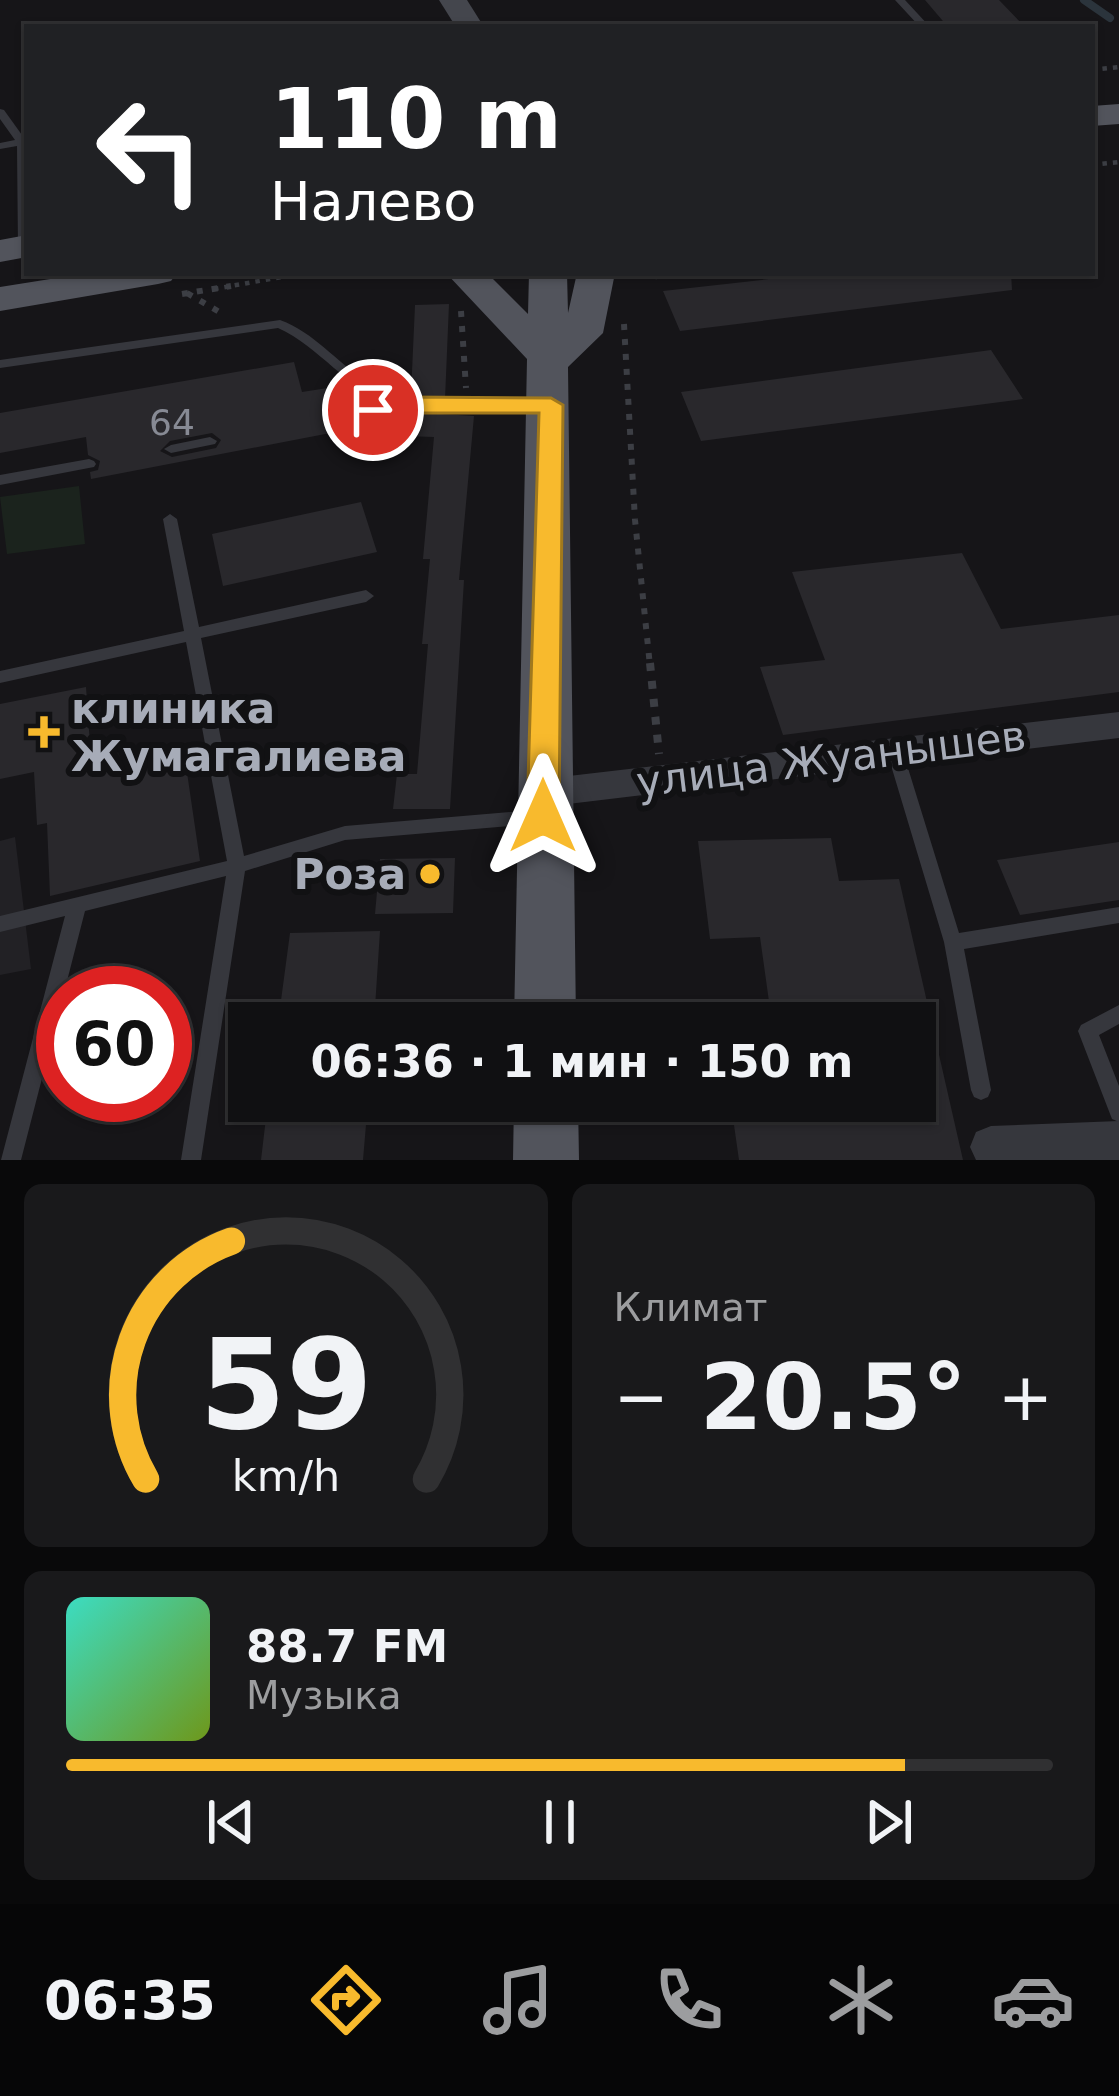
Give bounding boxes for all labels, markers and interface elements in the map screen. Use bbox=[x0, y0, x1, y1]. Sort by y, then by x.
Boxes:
text: 110 m bbox=[270, 70, 562, 168]
icon: left bbox=[72, 72, 228, 228]
text: Налево bbox=[270, 170, 476, 233]
pin bbox=[322, 359, 424, 461]
icon: arrive bbox=[340, 377, 406, 443]
house number: 64 bbox=[149, 402, 195, 443]
place label: клиника Жумагалиева bbox=[71, 684, 406, 781]
street label: улица Жуанышев bbox=[633, 711, 1029, 807]
marker: клиника Жумагалиева bbox=[28, 716, 60, 748]
position arrow bbox=[480, 753, 606, 879]
place label: Роза bbox=[294, 850, 406, 899]
marker: Роза bbox=[417, 861, 443, 887]
speed limit sign: 60 bbox=[36, 966, 192, 1122]
text: 06:36 · 1 мин · 150 m bbox=[311, 1035, 853, 1088]
text: Климат bbox=[614, 1285, 768, 1330]
text: 59 bbox=[199, 1312, 373, 1457]
text: 20.5° bbox=[700, 1345, 967, 1450]
text: − bbox=[614, 1359, 669, 1436]
text: + bbox=[998, 1359, 1053, 1436]
text: km/h bbox=[232, 1450, 340, 1500]
text: 88.7 FM bbox=[246, 1620, 448, 1673]
text: Музыка bbox=[246, 1673, 402, 1718]
icon: previous bbox=[198, 1789, 264, 1855]
icon: pause bbox=[527, 1789, 593, 1855]
icon: next bbox=[856, 1789, 922, 1855]
icon: directions bbox=[304, 1958, 388, 2042]
icon: music bbox=[476, 1958, 560, 2042]
icon: phone bbox=[647, 1958, 731, 2042]
icon: climate bbox=[819, 1958, 903, 2042]
icon: car bbox=[991, 1958, 1075, 2042]
text: 06:35 bbox=[44, 1969, 216, 2032]

